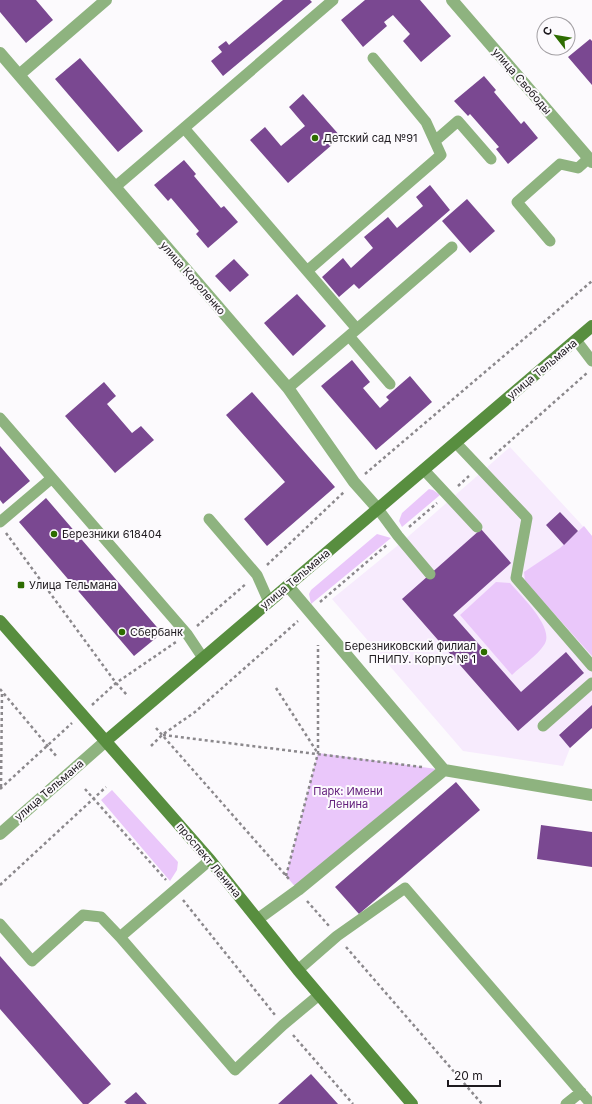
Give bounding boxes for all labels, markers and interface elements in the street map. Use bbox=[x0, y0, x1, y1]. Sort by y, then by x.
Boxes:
north arrow bbox=[536, 16, 576, 56]
text: С bbox=[539, 24, 556, 38]
street label: улица Свободы bbox=[489, 45, 555, 117]
place label: Детский сад №91 bbox=[323, 131, 418, 145]
marker: Детский сад №91 bbox=[310, 133, 320, 143]
street label: улица Короленко bbox=[157, 238, 229, 318]
street label: улица Тельмана bbox=[504, 336, 580, 402]
place label: Березники 618404 bbox=[62, 527, 162, 541]
marker: Березники 618404 bbox=[49, 529, 59, 539]
street label: улица Тельмана bbox=[257, 546, 333, 612]
place label: Улица Тельмана bbox=[29, 578, 117, 592]
marker: Улица Тельмана bbox=[16, 580, 26, 590]
place label: Сбербанк bbox=[130, 625, 183, 639]
marker: Сбербанк bbox=[117, 627, 127, 637]
place label: Березниковский филиал ПНИПУ. Корпус № 1 bbox=[345, 639, 476, 666]
marker: Березниковский филиал ПНИПУ. Корпус № 1 bbox=[479, 647, 489, 657]
street label: улица Тельмана bbox=[12, 756, 86, 824]
park label: Парк: Имени Ленина bbox=[313, 784, 383, 811]
street label: проспект Ленина bbox=[174, 820, 244, 900]
scale bar bbox=[448, 1062, 500, 1088]
text: 20 m bbox=[454, 1068, 483, 1083]

